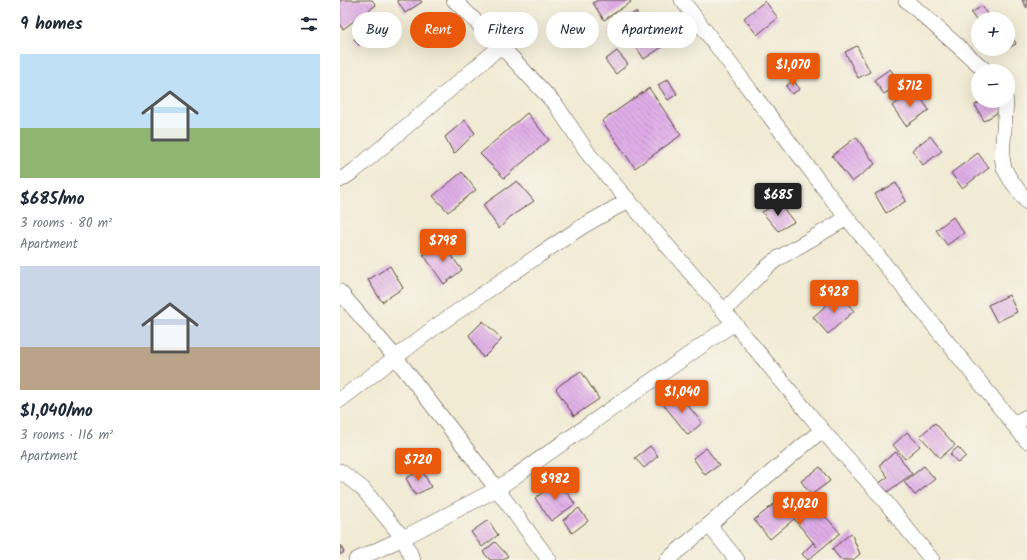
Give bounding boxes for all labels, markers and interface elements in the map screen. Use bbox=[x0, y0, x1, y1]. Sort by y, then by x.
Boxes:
text: 9 homes bbox=[20, 11, 83, 38]
chip: Buy bbox=[352, 12, 402, 48]
chip: Rent bbox=[410, 12, 466, 48]
chip: Filters bbox=[474, 12, 538, 48]
chip: New bbox=[546, 12, 599, 48]
chip: Apartment bbox=[607, 12, 697, 48]
map controls bbox=[971, 12, 1015, 108]
button: + bbox=[971, 12, 1015, 56]
icon: filters bbox=[298, 13, 320, 35]
pin: $1,070 bbox=[760, 53, 826, 87]
text: $1,070 bbox=[776, 55, 810, 76]
button: − bbox=[971, 64, 1015, 108]
pin: $712 bbox=[886, 74, 934, 108]
text: $712 bbox=[897, 76, 923, 97]
icon: home bbox=[134, 80, 206, 152]
pin: $685 bbox=[754, 183, 802, 217]
text: $685 bbox=[764, 185, 793, 206]
text: $685/mo bbox=[20, 186, 84, 213]
text: 3 rooms · 80 m² bbox=[20, 213, 112, 234]
pin: $798 bbox=[419, 229, 467, 263]
text: $798 bbox=[429, 231, 457, 252]
text: Apartment bbox=[20, 234, 78, 255]
pin: $928 bbox=[810, 280, 858, 314]
text: $928 bbox=[819, 282, 849, 303]
icon: home bbox=[134, 292, 206, 364]
pin: $1,040 bbox=[649, 380, 715, 414]
text: $1,040 bbox=[664, 382, 700, 403]
text: $1,040/mo bbox=[20, 398, 93, 425]
text: 3 rooms · 116 m² bbox=[20, 425, 113, 446]
text: Apartment bbox=[20, 446, 78, 467]
pin: $720 bbox=[394, 448, 442, 482]
text: $720 bbox=[404, 450, 432, 471]
pin: $982 bbox=[531, 467, 579, 501]
text: $982 bbox=[540, 469, 570, 490]
pin: $1,020 bbox=[767, 492, 833, 526]
text: $1,020 bbox=[782, 494, 818, 515]

